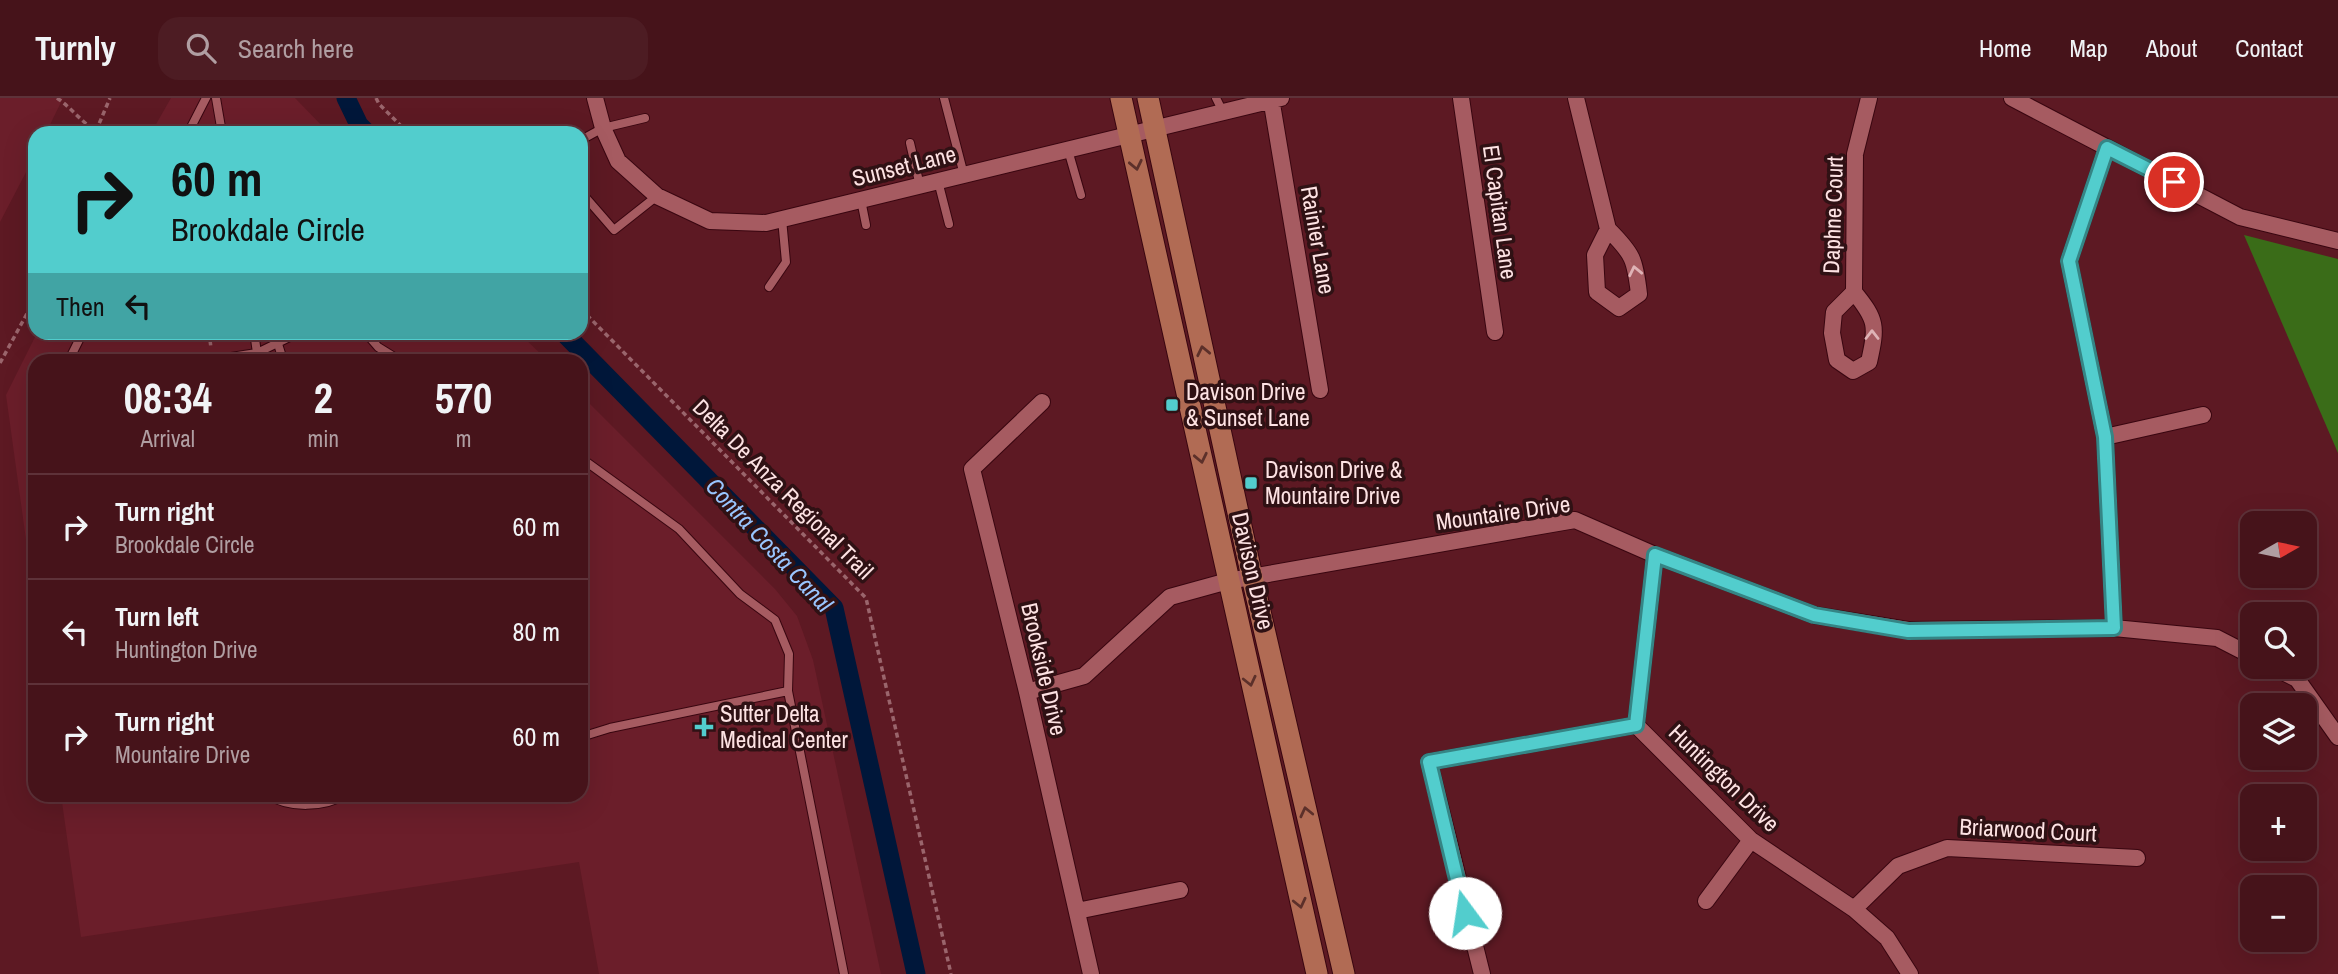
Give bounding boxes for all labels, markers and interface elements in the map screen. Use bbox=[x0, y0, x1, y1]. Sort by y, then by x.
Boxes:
search box bbox=[158, 17, 648, 80]
text: Turnly bbox=[35, 26, 116, 70]
icon: search bbox=[182, 29, 220, 67]
text: Search here bbox=[238, 31, 354, 66]
text: Home bbox=[1979, 32, 2031, 64]
text: Map bbox=[2069, 32, 2108, 64]
text: About bbox=[2146, 32, 2197, 64]
text: Contact bbox=[2235, 32, 2303, 64]
street label: Sunset Lane bbox=[849, 138, 959, 193]
street label: El Capitan Lane bbox=[1476, 143, 1525, 281]
text: 60 m bbox=[171, 145, 263, 211]
pin bbox=[2144, 152, 2204, 212]
icon: right bbox=[56, 154, 147, 245]
street label: Daphne Court bbox=[1815, 156, 1850, 274]
one-way arrow bbox=[1127, 159, 1142, 171]
icon: arrive bbox=[2155, 163, 2193, 201]
street label: Rainier Lane bbox=[1294, 184, 1343, 296]
text: Brookdale Circle bbox=[171, 208, 365, 251]
one-way arrow bbox=[1628, 265, 1643, 277]
icon: left bbox=[119, 287, 157, 325]
text: Then bbox=[56, 289, 105, 324]
one-way arrow bbox=[1864, 329, 1880, 340]
one-way arrow bbox=[1196, 345, 1211, 357]
text: 08:34 bbox=[124, 370, 212, 426]
text: 2 bbox=[314, 370, 333, 426]
text: 570 bbox=[435, 370, 492, 426]
place label: Davison Drive & Sunset Lane bbox=[1186, 376, 1310, 433]
street label: Delta De Anza Regional Trail bbox=[686, 392, 880, 586]
marker: Davison Drive & Sunset Lane bbox=[1164, 397, 1180, 413]
text: Arrival bbox=[141, 423, 195, 454]
text: min bbox=[308, 423, 339, 454]
text: m bbox=[456, 423, 471, 454]
one-way arrow bbox=[1192, 452, 1207, 464]
place label: Davison Drive & Mountaire Drive bbox=[1265, 454, 1403, 511]
water label: Contra Costa Canal bbox=[699, 470, 841, 619]
marker: Davison Drive & Mountaire Drive bbox=[1243, 475, 1259, 491]
street label: Mountaire Drive bbox=[1434, 488, 1572, 537]
text: Turn right bbox=[115, 494, 214, 529]
icon: right bbox=[56, 508, 94, 546]
text: 60 m bbox=[513, 509, 560, 544]
street label: Davison Drive bbox=[1225, 509, 1282, 633]
north arrow bbox=[2240, 511, 2317, 588]
map controls bbox=[2240, 511, 2317, 952]
text: Brookdale Circle bbox=[115, 529, 254, 560]
text: Turn left bbox=[115, 599, 199, 634]
street label: Brookside Drive bbox=[1014, 600, 1075, 738]
button: search bbox=[2240, 602, 2317, 679]
icon: left bbox=[56, 613, 94, 651]
text: 80 m bbox=[513, 614, 560, 649]
text: Huntington Drive bbox=[115, 634, 258, 665]
one-way arrow bbox=[1242, 675, 1257, 687]
button: layers bbox=[2240, 693, 2317, 770]
place label: Sutter Delta Medical Center bbox=[720, 698, 849, 755]
text: Turn right bbox=[115, 704, 214, 739]
marker: Sutter Delta Medical Center bbox=[694, 717, 714, 737]
street label: Huntington Drive bbox=[1662, 717, 1786, 838]
icon: right bbox=[56, 718, 94, 756]
text: 60 m bbox=[513, 719, 560, 754]
text: Mountaire Drive bbox=[115, 739, 250, 770]
button: + bbox=[2240, 784, 2317, 861]
one-way arrow bbox=[1300, 806, 1314, 818]
street label: Briarwood Court bbox=[1959, 810, 2097, 849]
button: − bbox=[2240, 875, 2317, 952]
position arrow bbox=[1428, 876, 1502, 950]
one-way arrow bbox=[1292, 897, 1306, 909]

